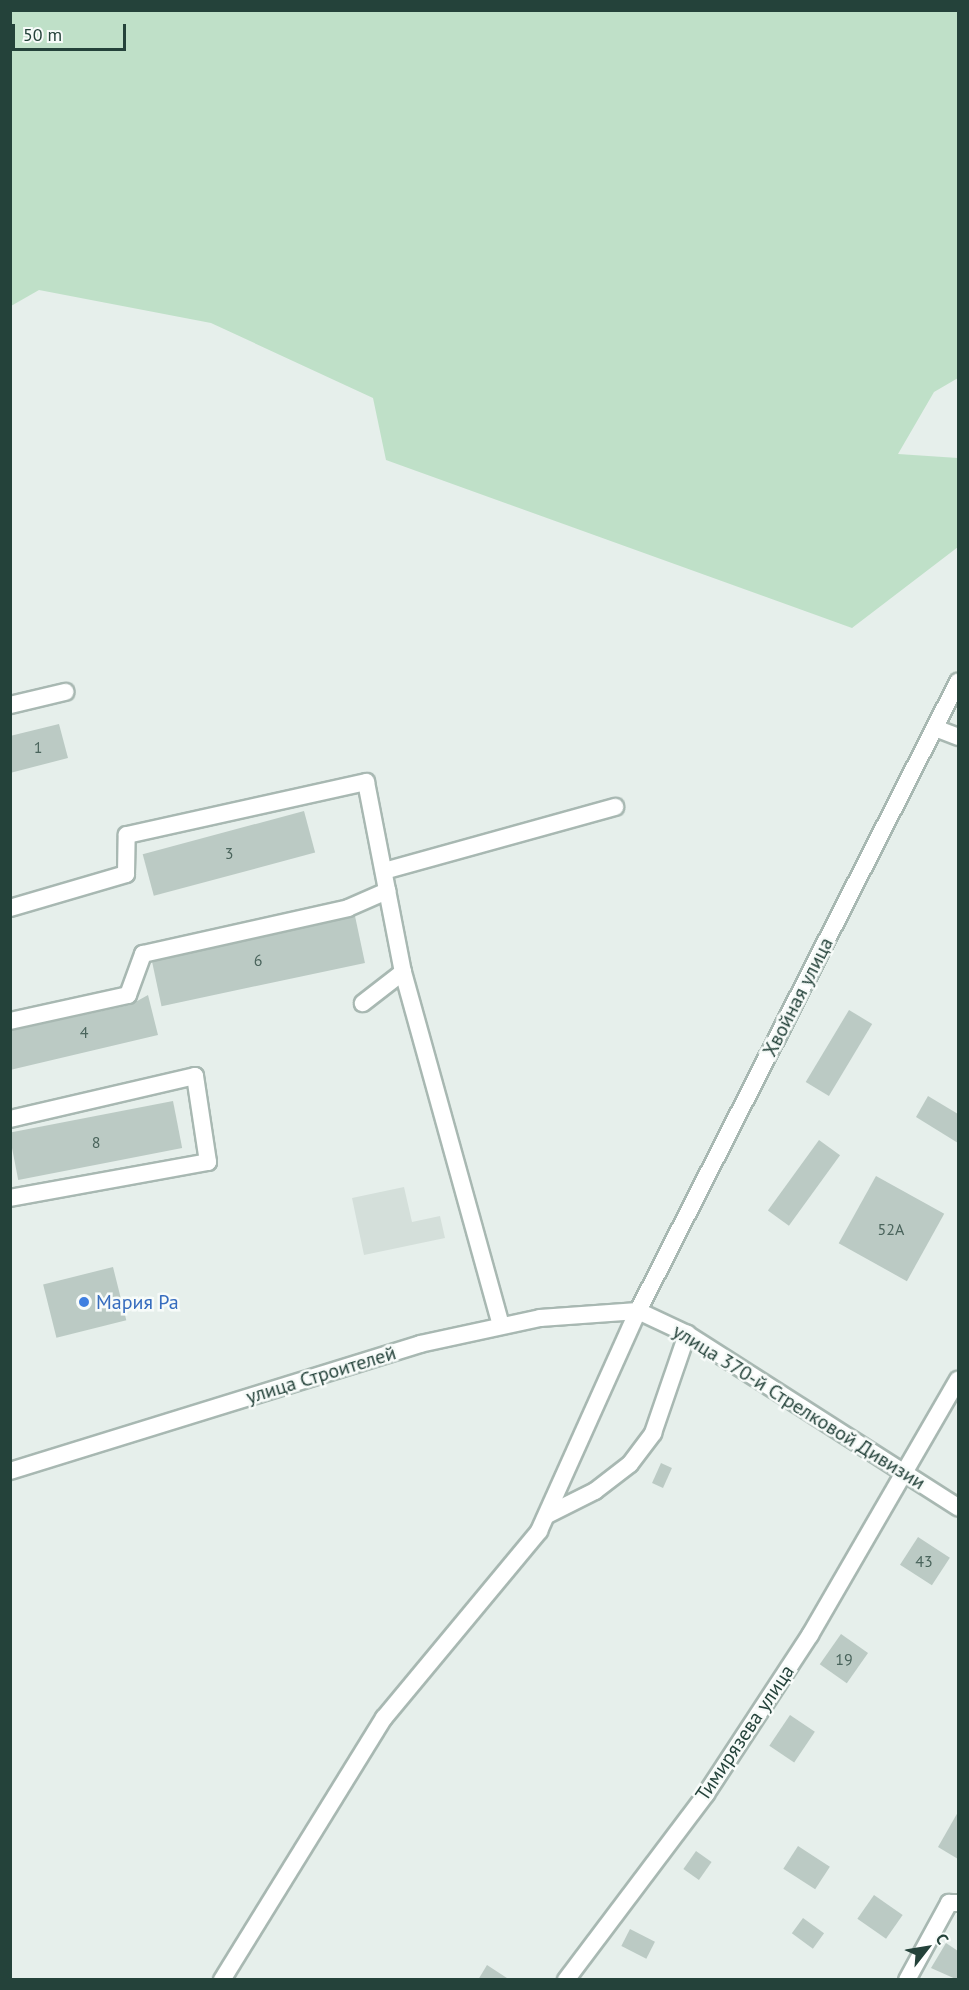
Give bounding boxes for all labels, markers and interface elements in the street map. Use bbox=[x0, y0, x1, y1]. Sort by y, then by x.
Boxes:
scale bar bbox=[15, 12, 129, 50]
text: 50 m bbox=[23, 23, 62, 46]
house number: 1 bbox=[34, 737, 42, 757]
house number: 3 bbox=[225, 843, 233, 863]
street label: Хвойная улица bbox=[758, 933, 838, 1061]
house number: 6 bbox=[254, 950, 262, 970]
house number: 4 bbox=[80, 1022, 88, 1042]
house number: 8 bbox=[92, 1132, 100, 1152]
house number: 52А bbox=[878, 1219, 904, 1239]
place label: Мария Ра bbox=[96, 1290, 179, 1314]
marker: Мария Ра bbox=[77, 1295, 91, 1309]
street label: улица 370-й Стрелковой Дивизии bbox=[668, 1319, 930, 1495]
street label: улица Строителей bbox=[243, 1341, 399, 1409]
house number: 43 bbox=[915, 1551, 933, 1571]
house number: 19 bbox=[835, 1649, 853, 1669]
street label: Тимирязева улица bbox=[691, 1660, 799, 1806]
north arrow bbox=[897, 1918, 957, 1978]
text: С bbox=[932, 1930, 953, 1948]

